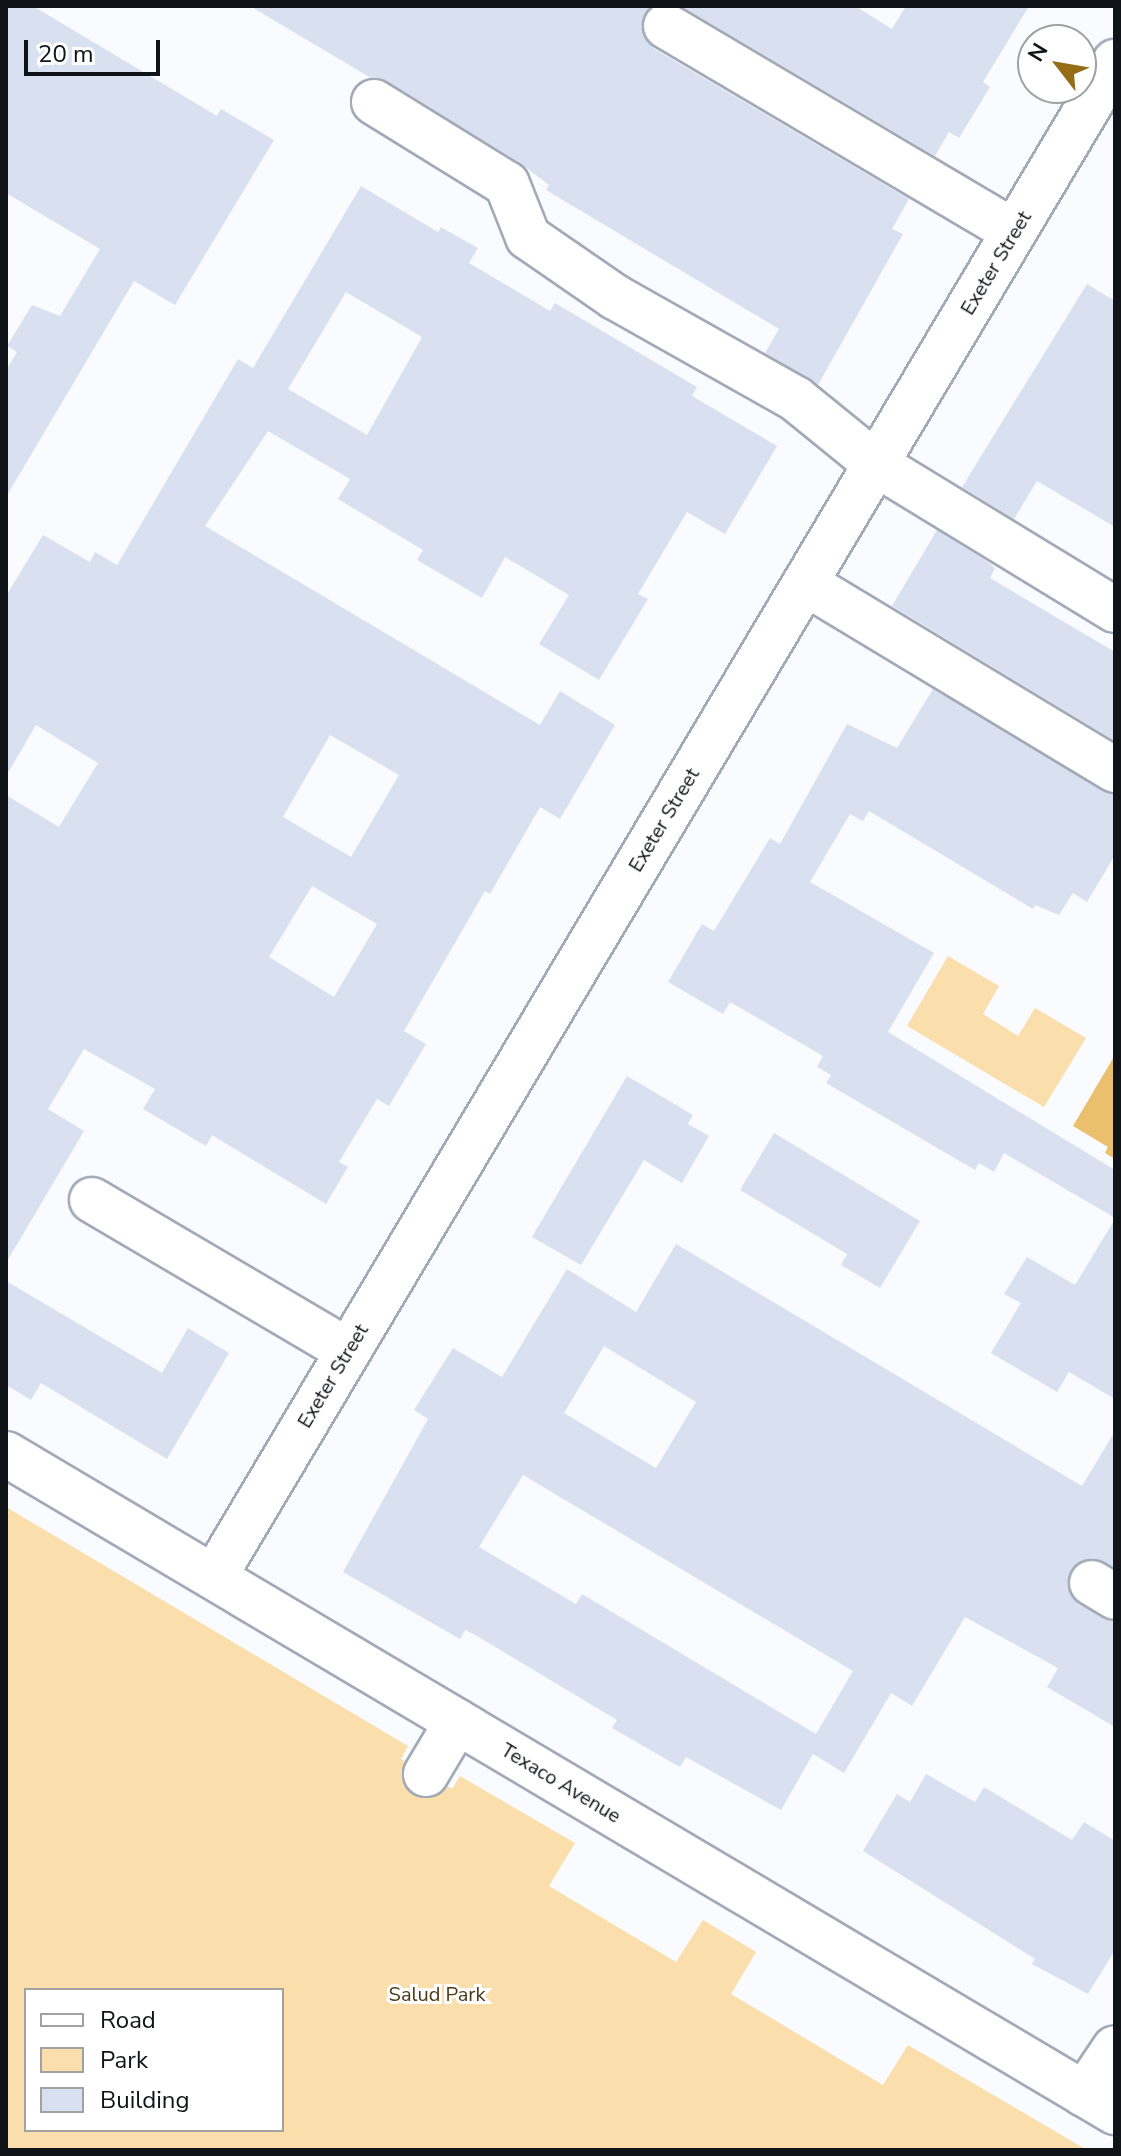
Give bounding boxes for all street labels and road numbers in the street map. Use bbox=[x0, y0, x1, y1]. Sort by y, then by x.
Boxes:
street label: Exeter Street bbox=[956, 207, 1036, 319]
street label: Exeter Street bbox=[624, 764, 704, 876]
street label: Exeter Street bbox=[293, 1320, 373, 1432]
street label: Texaco Avenue bbox=[497, 1738, 625, 1828]

